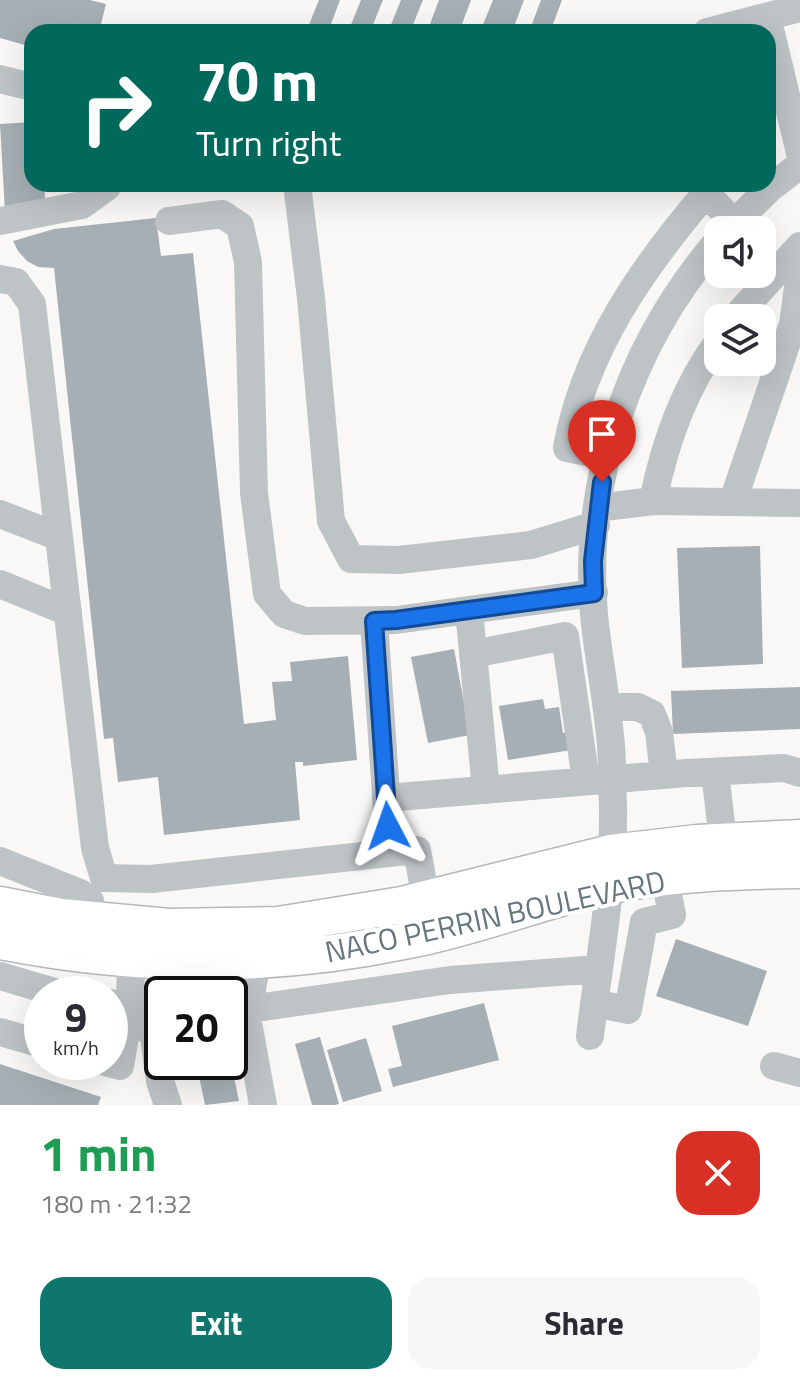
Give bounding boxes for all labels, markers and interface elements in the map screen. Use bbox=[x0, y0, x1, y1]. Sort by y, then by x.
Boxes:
text: 70 m bbox=[196, 38, 318, 123]
icon: right bbox=[64, 56, 168, 160]
text: Turn right bbox=[196, 115, 341, 170]
map controls bbox=[704, 216, 776, 376]
button: sound bbox=[704, 216, 776, 288]
button: layers bbox=[704, 304, 776, 376]
pin bbox=[568, 400, 636, 482]
icon: arrive bbox=[580, 412, 624, 456]
position arrow bbox=[346, 784, 430, 868]
street label: NACO PERRIN BOULEVARD bbox=[321, 857, 669, 975]
speed limit sign: 20 bbox=[144, 976, 248, 1080]
text: 9 bbox=[65, 987, 87, 1048]
text: km/h bbox=[53, 1032, 99, 1063]
text: 1 min bbox=[40, 1117, 157, 1190]
button: close bbox=[676, 1131, 760, 1215]
text: 180 m · 21:32 bbox=[40, 1184, 192, 1223]
button: Exit bbox=[40, 1277, 392, 1369]
button: Share bbox=[408, 1277, 760, 1369]

